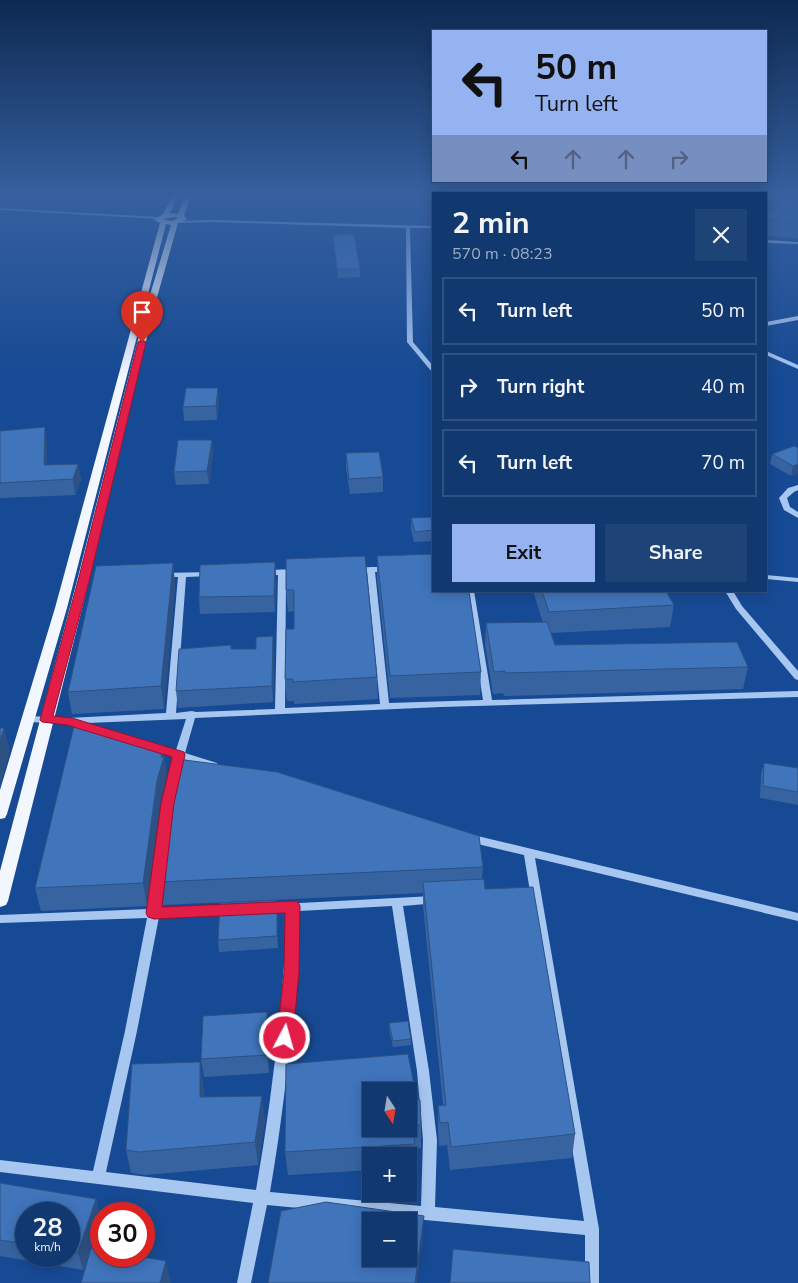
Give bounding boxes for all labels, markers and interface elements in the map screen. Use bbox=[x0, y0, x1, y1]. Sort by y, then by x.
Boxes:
text: 50 m bbox=[535, 44, 617, 91]
icon: left bbox=[452, 50, 517, 115]
text: Turn left bbox=[535, 89, 618, 119]
icon: left bbox=[506, 145, 534, 173]
icon: ahead bbox=[559, 145, 587, 173]
icon: ahead bbox=[612, 145, 640, 173]
icon: right bbox=[665, 145, 693, 173]
text: 2 min bbox=[452, 203, 530, 244]
button: close bbox=[695, 209, 747, 261]
text: 570 m · 08:23 bbox=[452, 243, 553, 265]
pin bbox=[121, 291, 163, 342]
icon: left bbox=[454, 297, 482, 325]
icon: arrive bbox=[128, 298, 156, 326]
text: Turn left bbox=[497, 298, 572, 324]
text: 50 m bbox=[701, 298, 745, 324]
icon: right bbox=[454, 373, 482, 401]
text: Turn right bbox=[497, 374, 584, 400]
text: 40 m bbox=[701, 374, 745, 400]
icon: left bbox=[454, 449, 482, 477]
text: Turn left bbox=[497, 450, 572, 476]
text: 70 m bbox=[701, 450, 745, 476]
button: Exit bbox=[452, 524, 595, 582]
button: Share bbox=[605, 524, 747, 582]
position arrow bbox=[258, 1011, 310, 1063]
north arrow bbox=[362, 1082, 418, 1138]
map controls bbox=[362, 1082, 417, 1267]
button: + bbox=[362, 1147, 417, 1202]
speed limit sign: 30 bbox=[90, 1202, 155, 1267]
text: 28 bbox=[32, 1211, 63, 1245]
button: − bbox=[362, 1212, 417, 1267]
text: km/h bbox=[34, 1239, 61, 1255]

